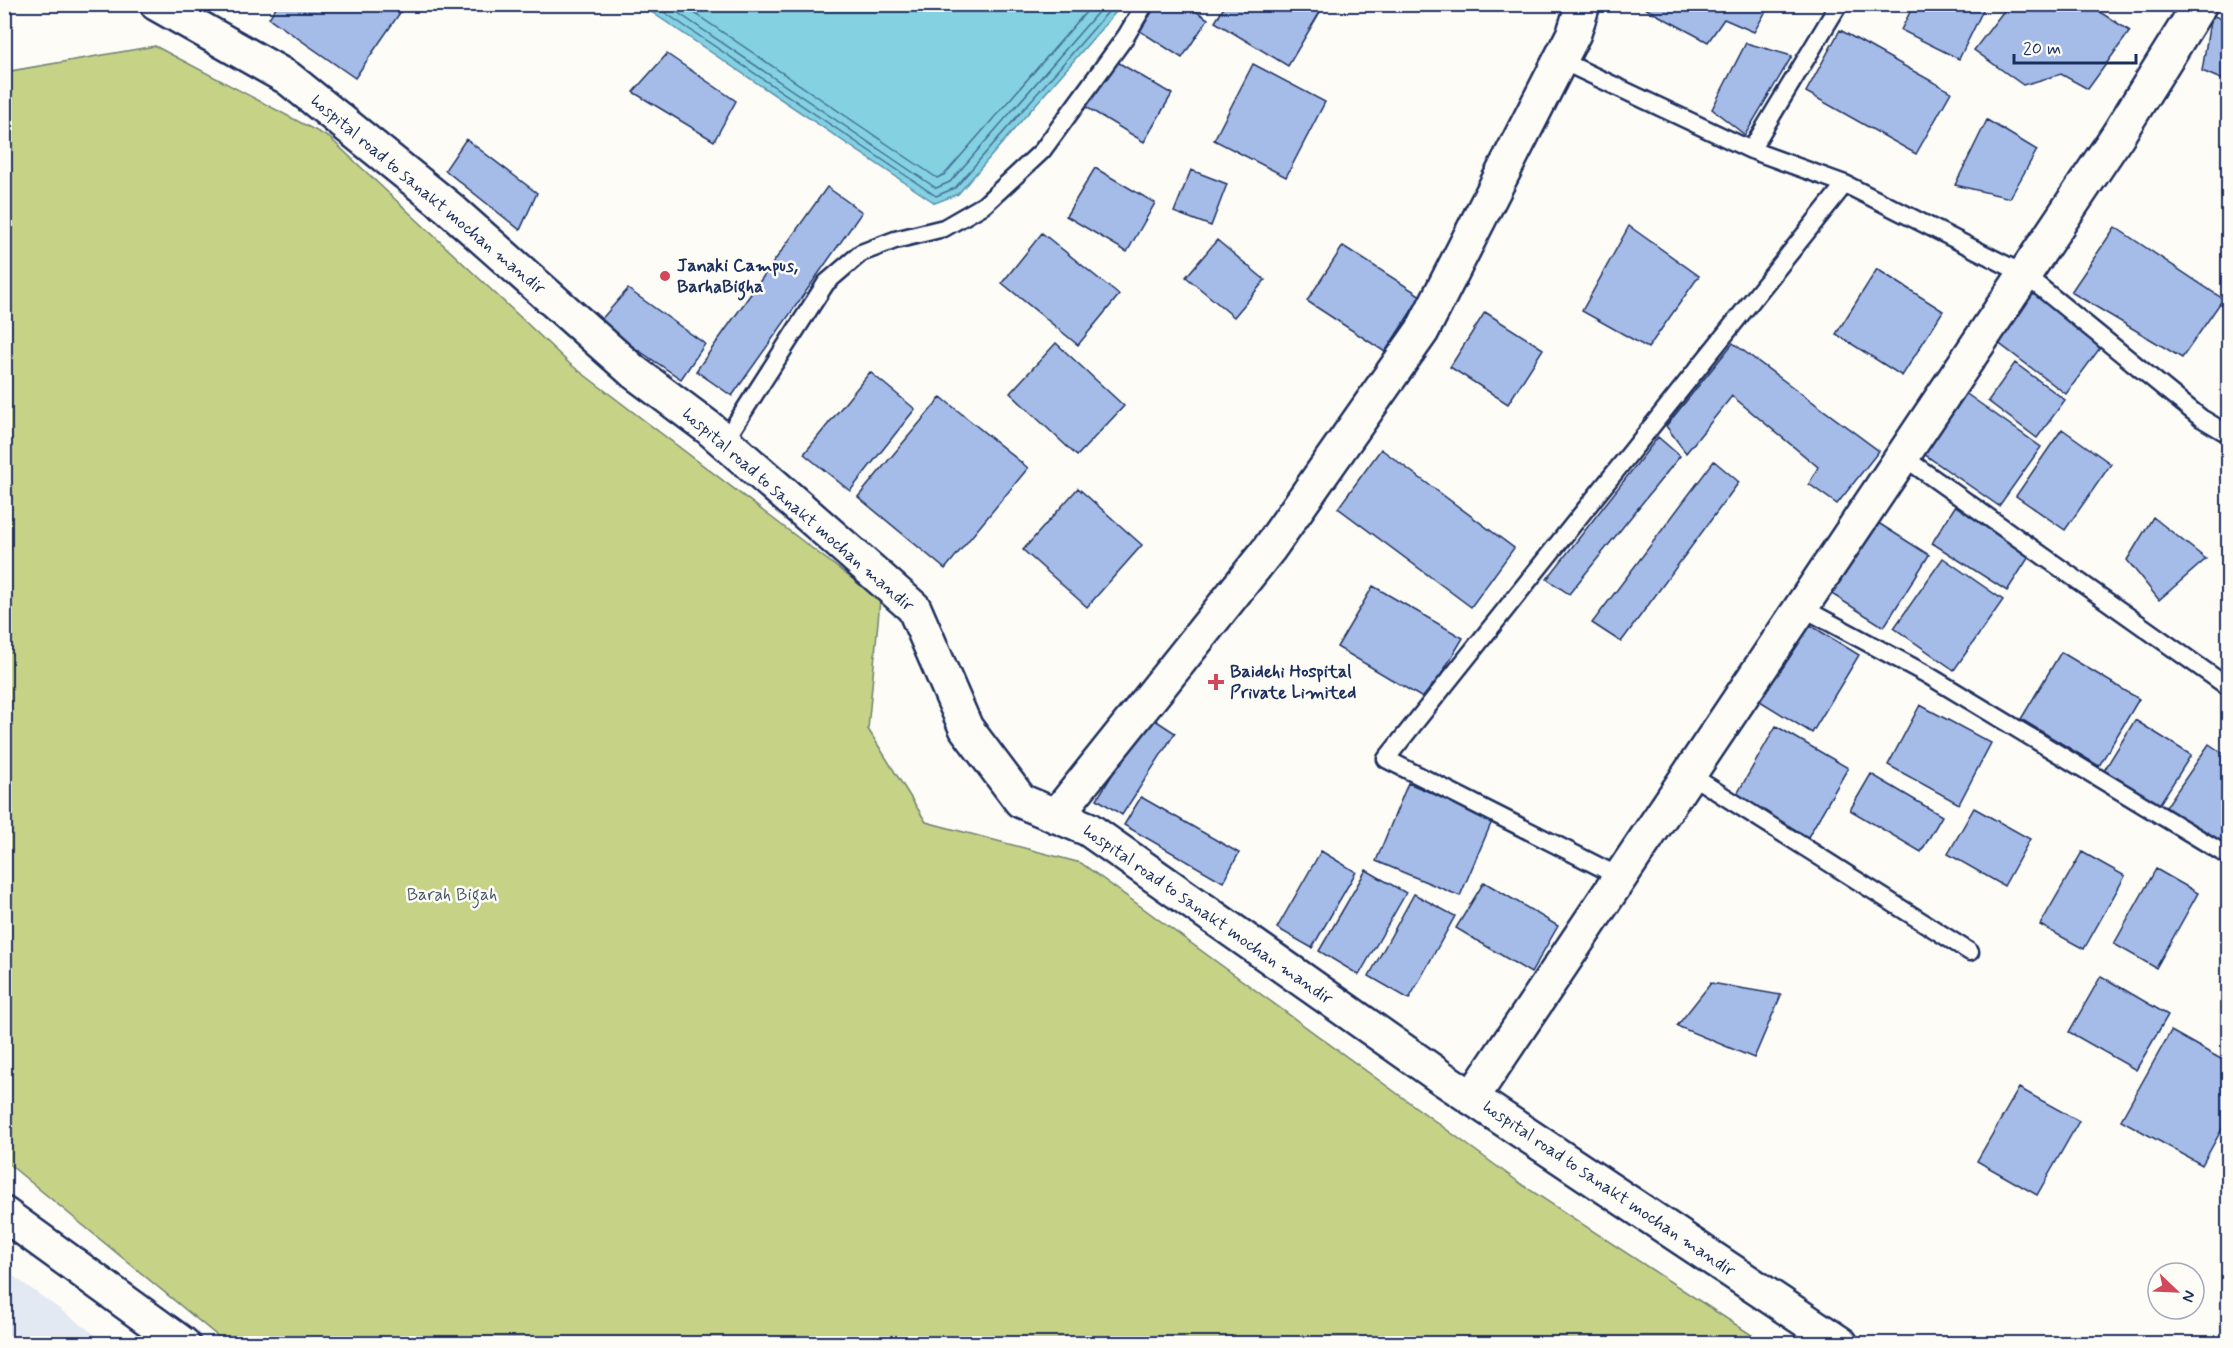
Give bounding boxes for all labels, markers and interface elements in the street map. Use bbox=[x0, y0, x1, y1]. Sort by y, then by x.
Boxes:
scale bar bbox=[2014, 27, 2136, 65]
text: 20 m bbox=[2023, 37, 2061, 61]
street label: hospital road to sanakt mochan mandir bbox=[305, 89, 551, 301]
place label: Janaki Campus, BarhaBigha bbox=[677, 254, 798, 301]
marker: Janaki Campus, BarhaBigha bbox=[658, 269, 672, 283]
street label: hospital road to sanakt mochan mandir bbox=[677, 403, 919, 618]
place label: Baidehi Hospital Private Limited bbox=[1230, 660, 1356, 705]
marker: Baidehi Hospital Private Limited bbox=[1207, 673, 1225, 691]
street label: hospital road to sanakt mochan mandir bbox=[1078, 819, 1338, 1011]
park label: Barah Bigah bbox=[407, 883, 497, 909]
street label: hospital road to sanakt mochan mandir bbox=[1478, 1095, 1740, 1283]
north arrow bbox=[2146, 1261, 2206, 1321]
text: N bbox=[2177, 1287, 2200, 1305]

